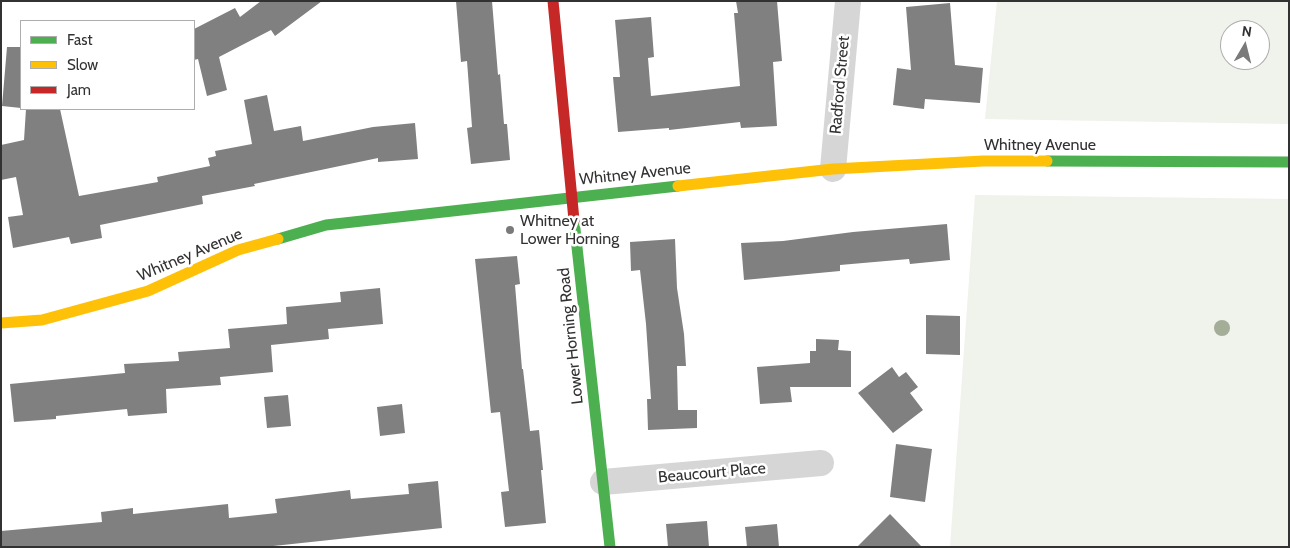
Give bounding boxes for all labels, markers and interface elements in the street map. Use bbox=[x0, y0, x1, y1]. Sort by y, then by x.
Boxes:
legend bbox=[20, 20, 195, 110]
north arrow bbox=[1220, 20, 1270, 70]
text: N bbox=[1241, 22, 1253, 41]
text: Fast bbox=[67, 31, 92, 49]
street label: Radford Street bbox=[826, 35, 854, 135]
text: Slow bbox=[67, 56, 98, 74]
text: Jam bbox=[67, 81, 91, 99]
street label: Whitney Avenue bbox=[984, 135, 1096, 155]
street label: Whitney Avenue bbox=[578, 159, 692, 189]
place label: Whitney at Lower Horning bbox=[520, 211, 619, 249]
street label: Whitney Avenue bbox=[135, 224, 245, 286]
marker: Whitney at Lower Horning bbox=[504, 224, 516, 236]
street label: Lower Horning Road bbox=[554, 267, 588, 405]
street label: Beaucourt Place bbox=[657, 459, 767, 487]

